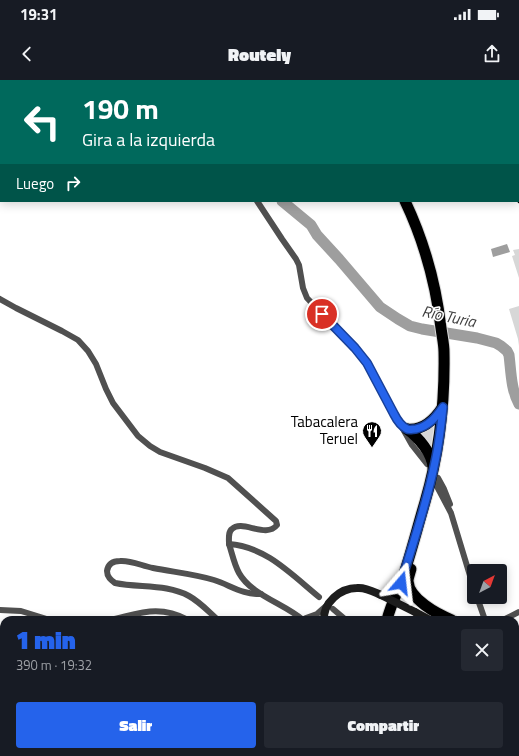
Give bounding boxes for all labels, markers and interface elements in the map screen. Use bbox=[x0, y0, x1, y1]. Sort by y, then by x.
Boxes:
text: 19:31 bbox=[20, 3, 57, 26]
text: Routely bbox=[228, 41, 291, 68]
icon: back bbox=[16, 43, 38, 65]
icon: share bbox=[481, 43, 503, 65]
text: 190 m bbox=[82, 87, 159, 130]
icon: left bbox=[16, 96, 68, 148]
text: Gira a la izquierda bbox=[82, 126, 215, 153]
text: Luego bbox=[16, 172, 54, 195]
icon: right bbox=[62, 172, 84, 194]
pin bbox=[305, 297, 339, 331]
water label: Río Turia bbox=[420, 299, 479, 334]
icon: arrive bbox=[311, 303, 333, 325]
place label: Tabacalera Teruel bbox=[291, 410, 358, 450]
restaurant icon: Tabacalera Teruel bbox=[361, 420, 383, 448]
position arrow bbox=[380, 562, 422, 604]
north arrow bbox=[467, 564, 507, 604]
map controls bbox=[467, 564, 507, 604]
text: 1 min bbox=[16, 622, 76, 658]
button: close bbox=[461, 629, 503, 671]
text: 390 m · 19:32 bbox=[16, 655, 92, 675]
button: Salir bbox=[16, 702, 256, 748]
button: Compartir bbox=[264, 702, 503, 748]

